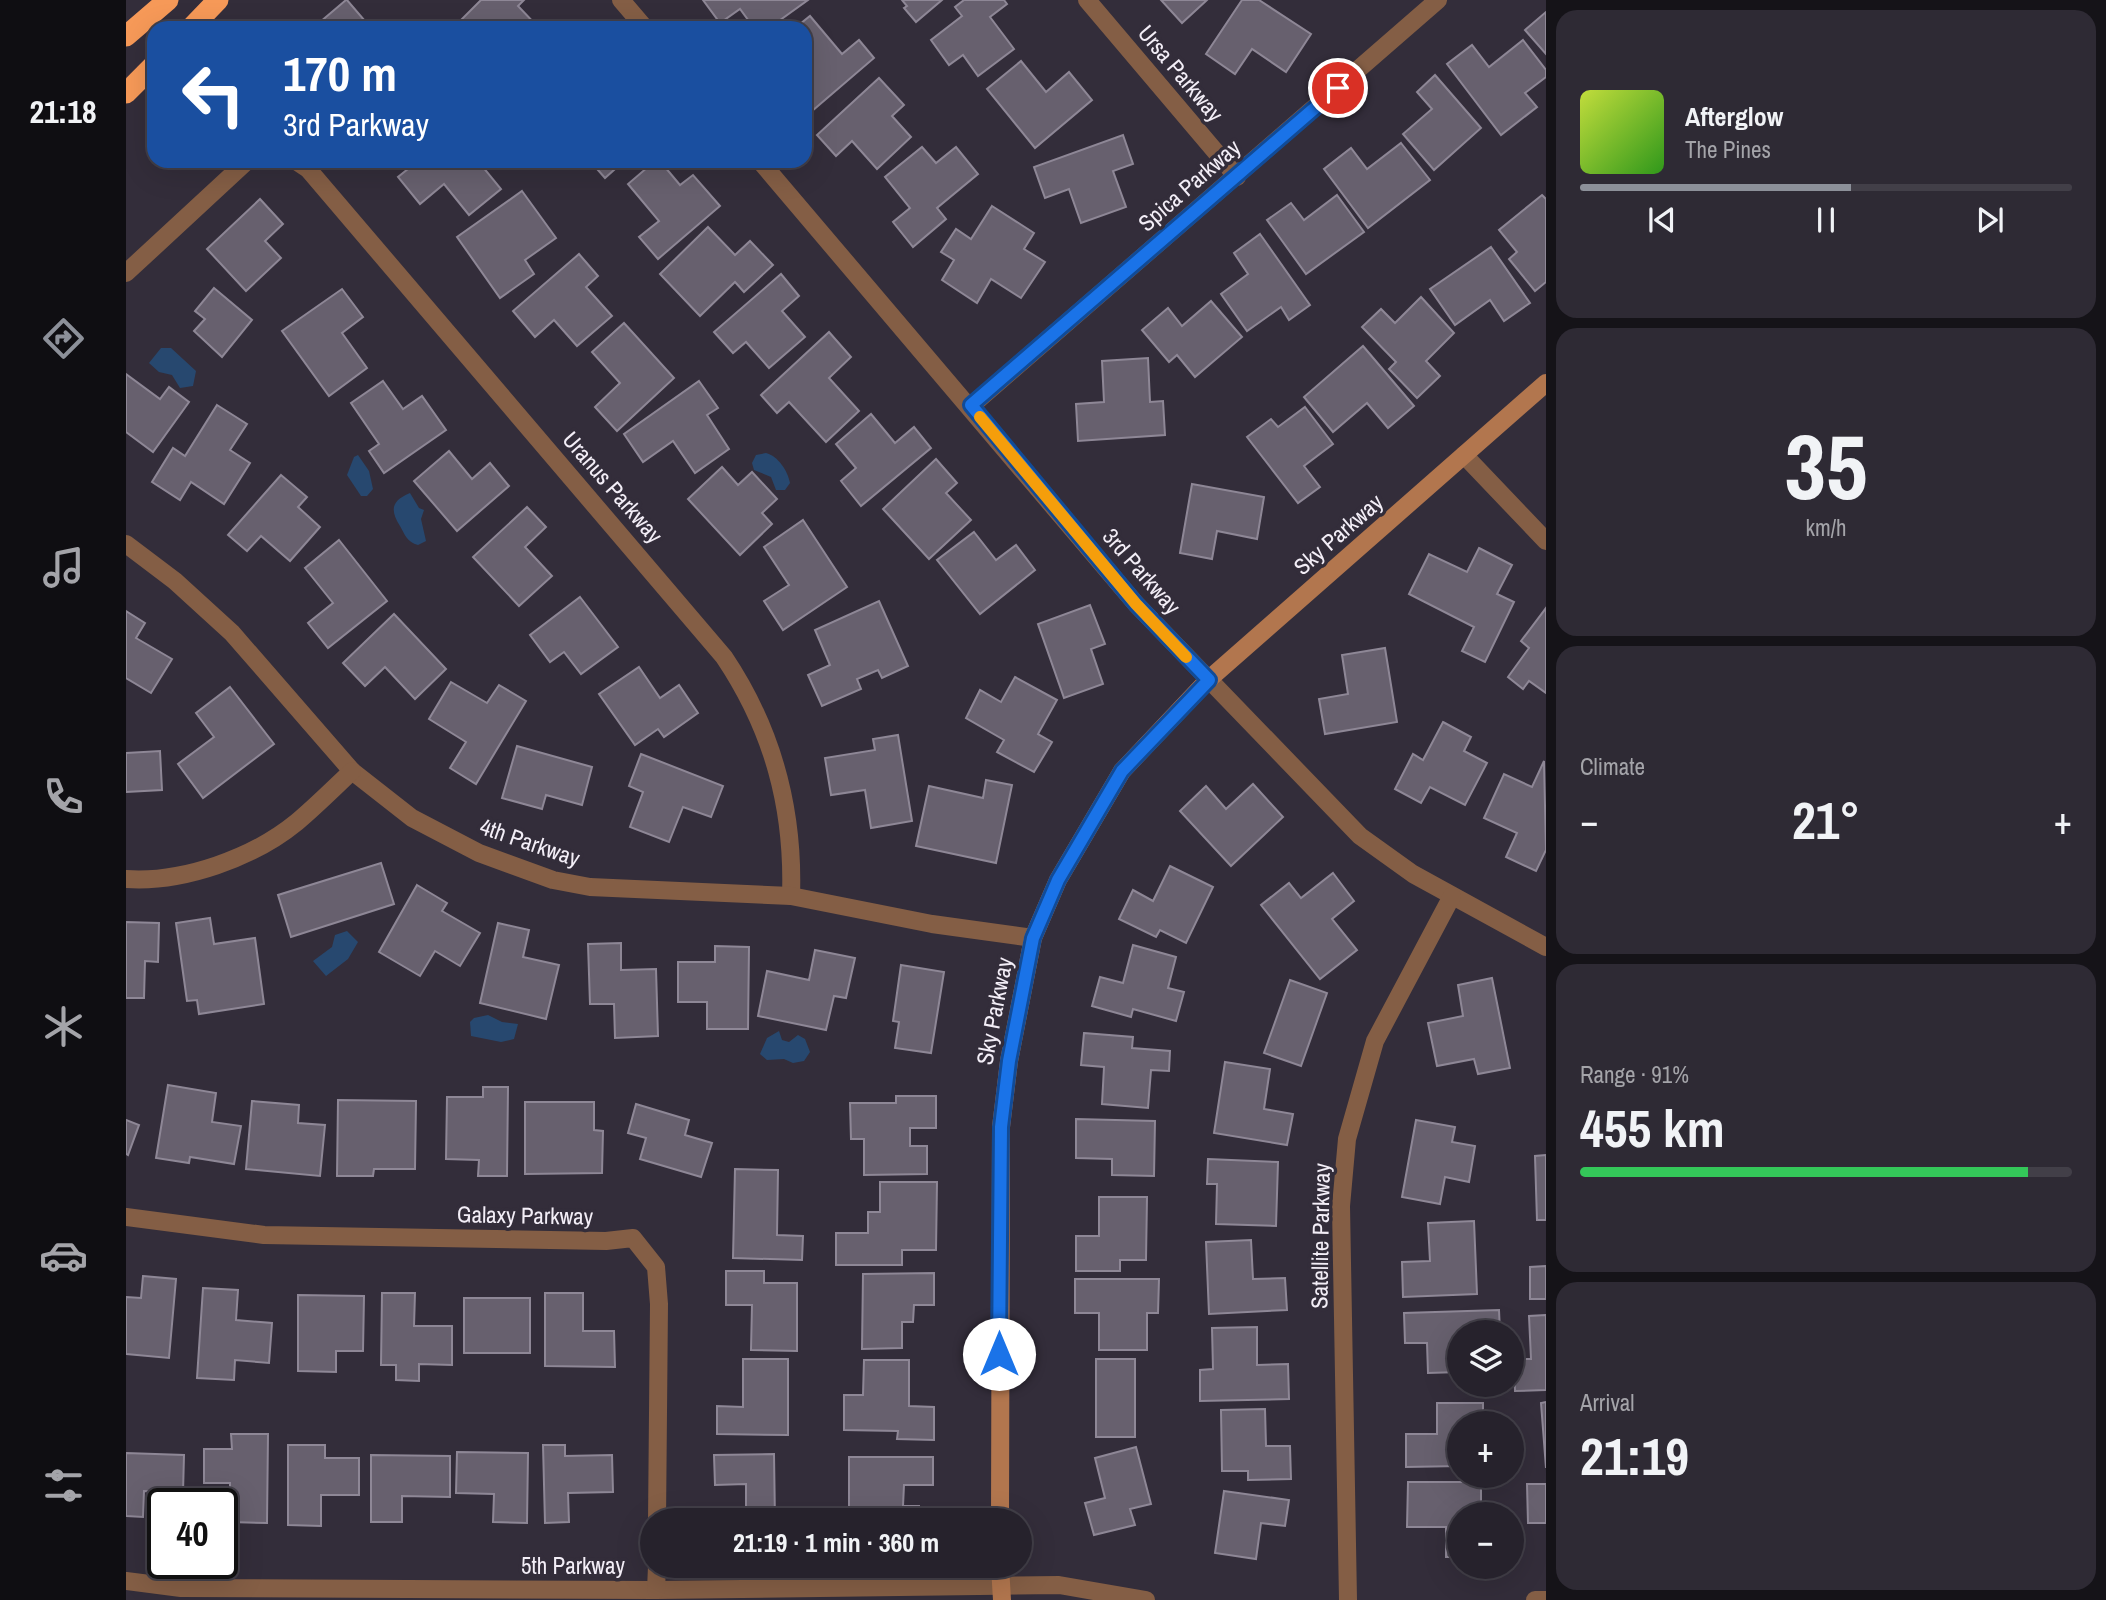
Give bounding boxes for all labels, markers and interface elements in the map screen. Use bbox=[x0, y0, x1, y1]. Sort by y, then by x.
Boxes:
street label: Ursa Parkway bbox=[1131, 18, 1231, 128]
text: 170 m bbox=[283, 40, 397, 106]
icon: left bbox=[168, 49, 259, 140]
pin bbox=[1308, 58, 1368, 118]
icon: arrive bbox=[1319, 69, 1357, 107]
text: 21:18 bbox=[29, 90, 97, 133]
text: Afterglow bbox=[1685, 99, 1783, 134]
text: 3rd Parkway bbox=[283, 103, 429, 146]
street label: Spica Parkway bbox=[1131, 132, 1247, 238]
text: The Pines bbox=[1685, 134, 1771, 165]
icon: previous bbox=[1643, 201, 1681, 239]
icon: pause bbox=[1807, 201, 1845, 239]
icon: next bbox=[1971, 201, 2009, 239]
icon: directions bbox=[39, 314, 88, 363]
text: 35 bbox=[1785, 405, 1868, 527]
street label: Uranus Parkway bbox=[556, 425, 670, 550]
street label: Sky Parkway bbox=[1287, 486, 1390, 581]
text: km/h bbox=[1806, 512, 1846, 543]
street label: 3rd Parkway bbox=[1096, 521, 1188, 621]
icon: music bbox=[39, 543, 88, 592]
text: Climate bbox=[1580, 751, 1645, 782]
icon: phone bbox=[39, 772, 88, 821]
text: 21° bbox=[1792, 785, 1860, 855]
text: − bbox=[1580, 795, 1598, 846]
text: + bbox=[2054, 795, 2072, 846]
street label: 4th Parkway bbox=[476, 810, 585, 874]
street label: Sky Parkway bbox=[968, 954, 1020, 1067]
icon: climate bbox=[39, 1002, 88, 1051]
text: Range · 91% bbox=[1580, 1059, 1689, 1090]
text: 455 km bbox=[1580, 1093, 1725, 1163]
street label: Satellite Parkway bbox=[1303, 1162, 1337, 1309]
street label: Galaxy Parkway bbox=[457, 1198, 594, 1232]
icon: car bbox=[39, 1231, 88, 1280]
position arrow bbox=[962, 1317, 1036, 1391]
map controls bbox=[1447, 1320, 1524, 1579]
button: layers bbox=[1447, 1320, 1524, 1397]
text: Arrival bbox=[1580, 1387, 1635, 1418]
button: + bbox=[1447, 1411, 1524, 1488]
text: 21:19 bbox=[1580, 1421, 1689, 1491]
icon: filters bbox=[39, 1461, 88, 1510]
speed limit sign: 40 bbox=[147, 1488, 238, 1579]
button: − bbox=[1447, 1502, 1524, 1579]
text: 21:19 · 1 min · 360 m bbox=[733, 1525, 939, 1560]
street label: 5th Parkway bbox=[521, 1550, 625, 1581]

